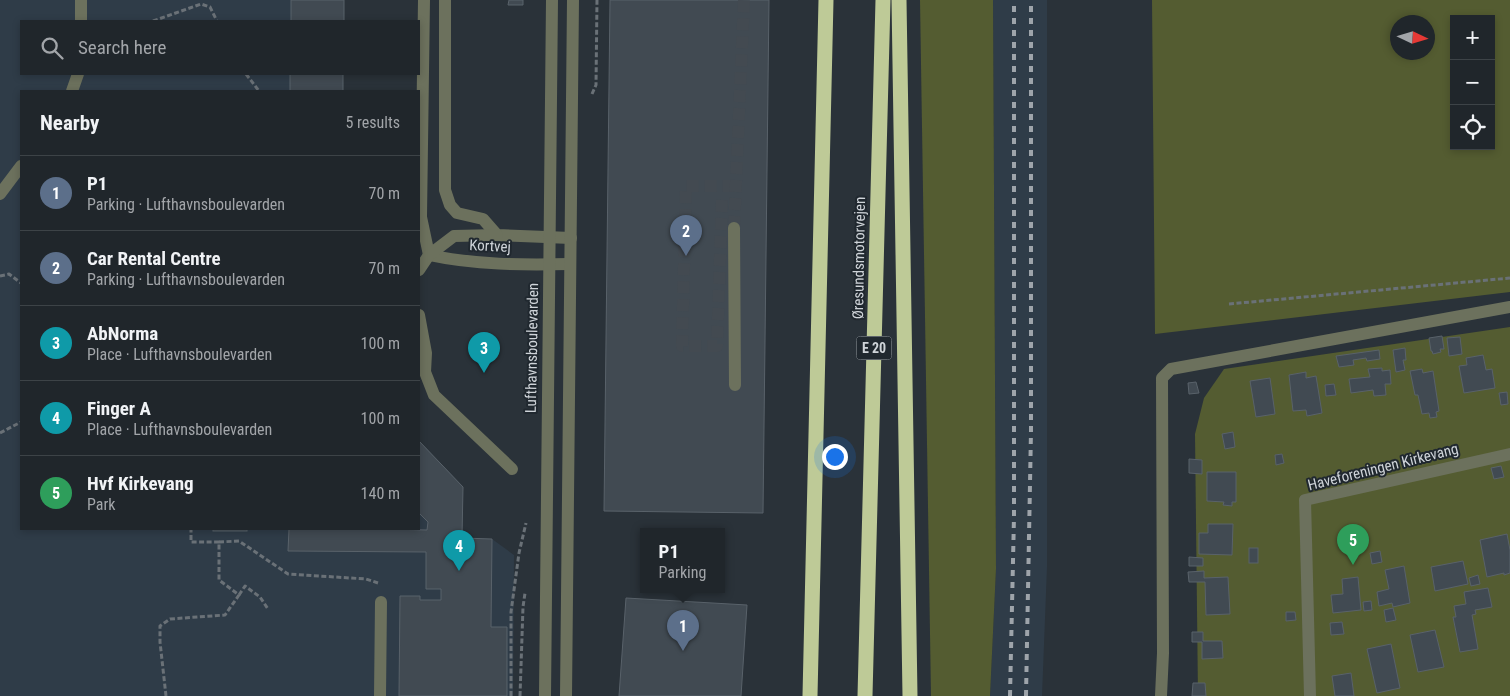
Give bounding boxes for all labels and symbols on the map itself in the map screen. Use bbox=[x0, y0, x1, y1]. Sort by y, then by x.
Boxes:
north arrow bbox=[1390, 15, 1435, 60]
street label: Øresundsmotorvejen bbox=[849, 197, 869, 319]
pin: 2 bbox=[670, 215, 702, 256]
street label: Kortvej bbox=[469, 236, 511, 256]
street label: Lufthavnsboulevarden bbox=[522, 283, 542, 413]
pin: 3 bbox=[468, 332, 500, 373]
road number: E 20 bbox=[856, 336, 892, 359]
street label: Haveforeningen Kirkevang bbox=[1306, 440, 1460, 494]
your location bbox=[822, 444, 848, 470]
pin: 5 bbox=[1337, 524, 1369, 565]
pin: 4 bbox=[443, 530, 475, 571]
pin: 1 bbox=[667, 610, 699, 651]

